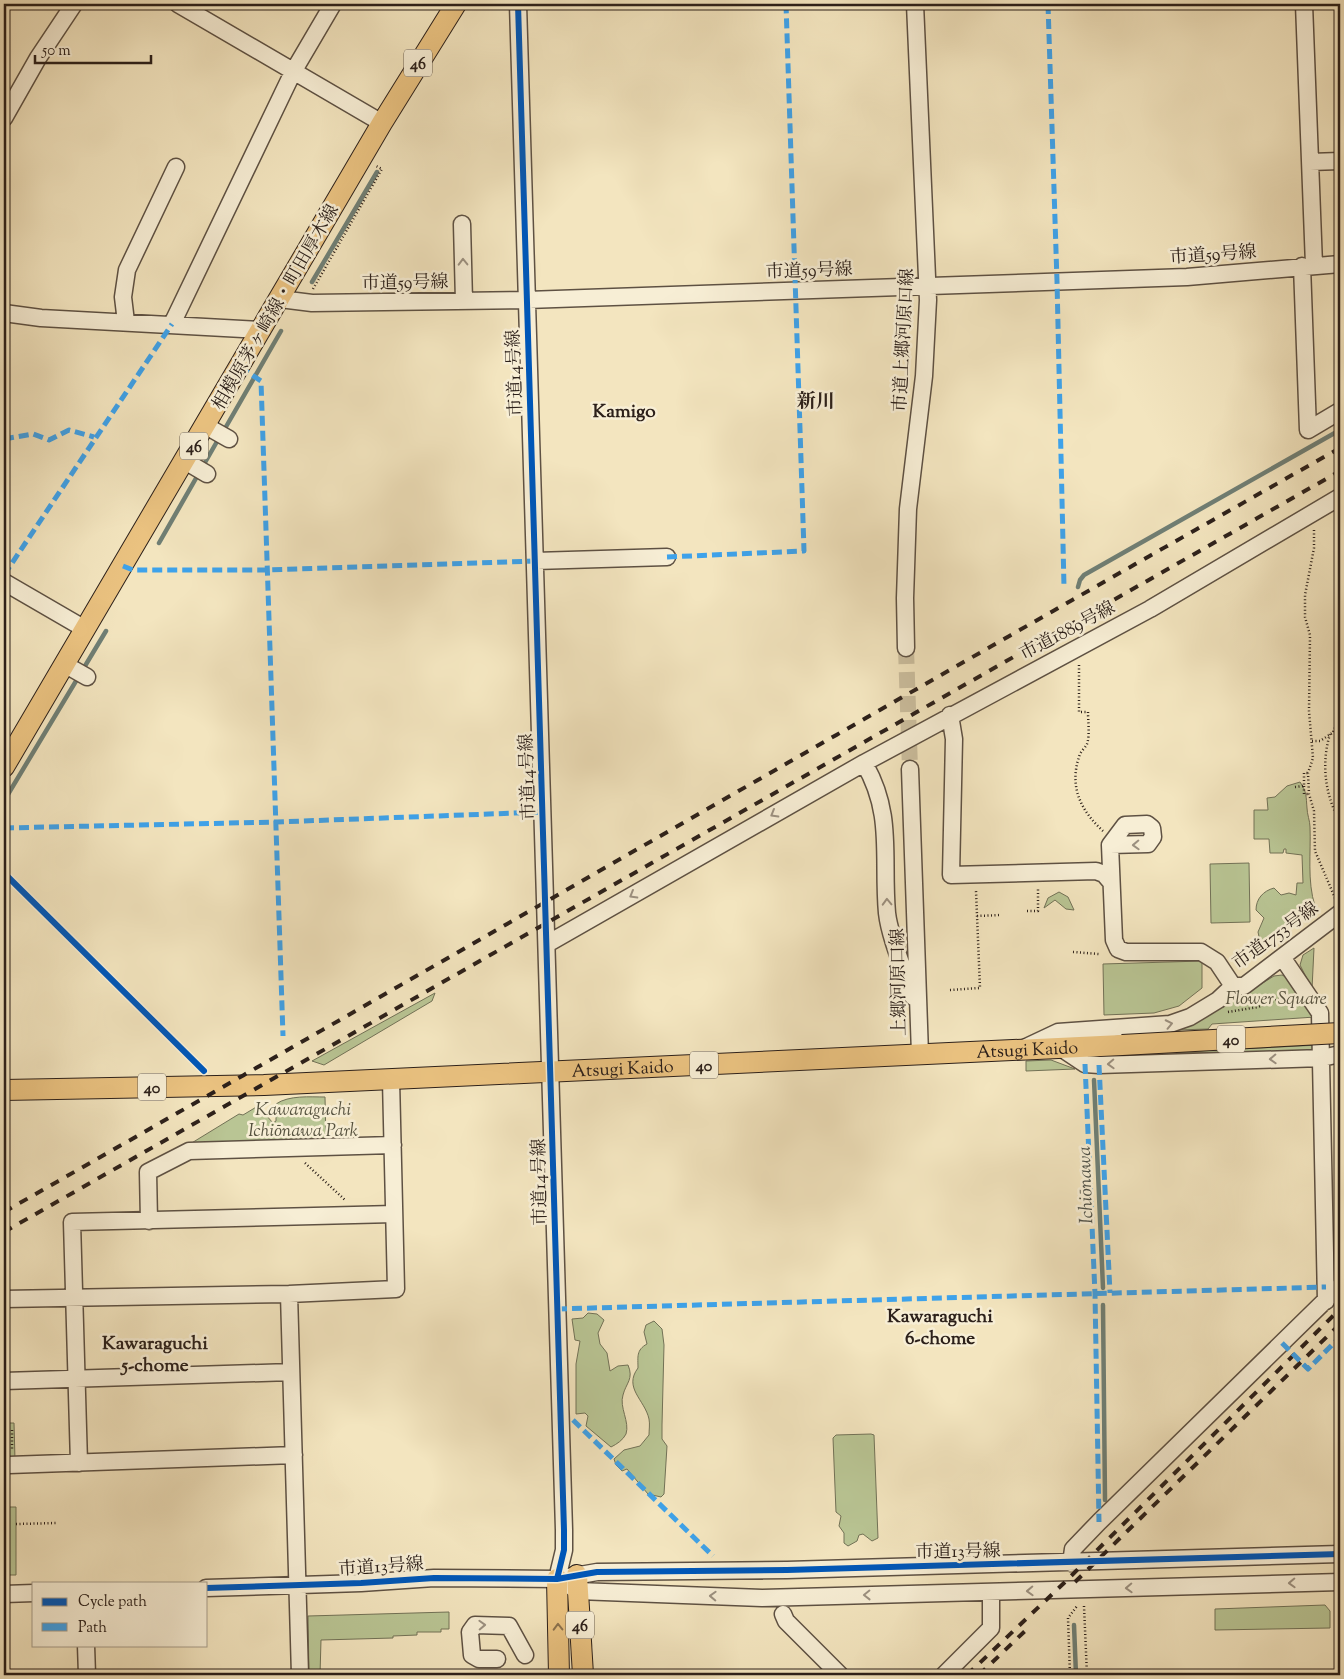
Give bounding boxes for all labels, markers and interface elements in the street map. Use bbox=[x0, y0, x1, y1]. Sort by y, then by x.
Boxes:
scale bar bbox=[35, 32, 151, 64]
text: 50 m bbox=[41, 41, 71, 62]
road number: 46 bbox=[404, 49, 432, 76]
street label: 相模原茅ヶ崎線・町田厚木線 bbox=[207, 200, 346, 416]
street label: 市道59号線 bbox=[1169, 240, 1257, 272]
street label: 市道59号線 bbox=[765, 257, 853, 287]
one-way arrow bbox=[458, 258, 468, 266]
street label: 市道上郷河原口線 bbox=[888, 268, 922, 413]
street label: 市道59号線 bbox=[361, 270, 449, 298]
street label: 市道14号線 bbox=[501, 329, 531, 417]
district label: 新川 bbox=[797, 389, 835, 416]
district label: Kamigo bbox=[592, 399, 656, 426]
road number: 46 bbox=[180, 432, 208, 460]
street label: 市道1889号線 bbox=[1016, 596, 1120, 668]
street label: 市道14号線 bbox=[514, 733, 544, 821]
one-way arrow bbox=[771, 807, 780, 817]
one-way arrow bbox=[1132, 839, 1140, 850]
one-way arrow bbox=[630, 889, 639, 899]
street label: 市道1753号線 bbox=[1228, 897, 1325, 977]
one-way arrow bbox=[881, 898, 892, 906]
street label: 上郷河原口線 bbox=[886, 928, 914, 1036]
park label: Flower Square bbox=[1225, 987, 1327, 1013]
one-way arrow bbox=[1165, 1019, 1174, 1029]
road number: 40 bbox=[1217, 1026, 1245, 1052]
street label: Atsugi Kaido bbox=[976, 1036, 1079, 1067]
road number: 40 bbox=[690, 1052, 718, 1078]
one-way arrow bbox=[1269, 1054, 1277, 1065]
street label: Atsugi Kaido bbox=[571, 1055, 674, 1086]
one-way arrow bbox=[1107, 1059, 1114, 1069]
road number: 40 bbox=[138, 1074, 166, 1100]
park label: Kawaraguchi Ichiōnawa Park bbox=[248, 1098, 358, 1145]
street label: 市道14号線 bbox=[527, 1138, 555, 1226]
water label: Ichiōnawa bbox=[1072, 1145, 1101, 1224]
district label: Kawaraguchi 6-chome bbox=[887, 1304, 994, 1353]
district label: Kawaraguchi 5-chome bbox=[102, 1331, 209, 1380]
street label: 市道13号線 bbox=[915, 1539, 1001, 1567]
street label: 市道13号線 bbox=[338, 1552, 425, 1584]
one-way arrow bbox=[1287, 1578, 1295, 1588]
legend bbox=[32, 1582, 208, 1646]
one-way arrow bbox=[1125, 1583, 1132, 1593]
one-way arrow bbox=[1026, 1586, 1034, 1596]
one-way arrow bbox=[863, 1590, 871, 1601]
one-way arrow bbox=[709, 1591, 716, 1601]
text: Cycle path bbox=[78, 1592, 147, 1613]
road number: 46 bbox=[566, 1612, 594, 1638]
text: Path bbox=[78, 1618, 107, 1639]
one-way arrow bbox=[479, 1620, 487, 1631]
one-way arrow bbox=[553, 1623, 563, 1630]

